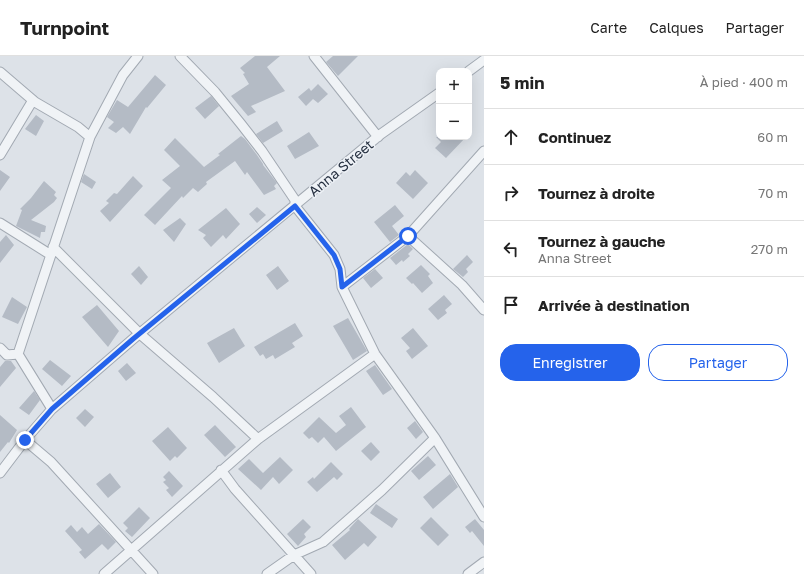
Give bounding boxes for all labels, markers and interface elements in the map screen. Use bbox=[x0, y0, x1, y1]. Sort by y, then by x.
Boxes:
text: Turnpoint bbox=[20, 16, 109, 39]
text: Carte bbox=[590, 19, 627, 36]
text: Calques bbox=[649, 19, 704, 36]
text: Partager bbox=[726, 19, 784, 36]
map controls bbox=[436, 68, 472, 140]
button: + bbox=[436, 68, 472, 104]
text: 5 min bbox=[500, 72, 544, 93]
text: À pied · 400 m bbox=[700, 74, 788, 90]
button: − bbox=[436, 104, 472, 140]
icon: ahead bbox=[500, 126, 522, 148]
text: Continuez bbox=[538, 128, 611, 146]
text: 60 m bbox=[757, 129, 788, 145]
street label: Anna Street bbox=[305, 136, 377, 200]
icon: right bbox=[500, 182, 522, 204]
text: Tournez à droite bbox=[538, 184, 655, 202]
text: 70 m bbox=[758, 185, 788, 201]
route start bbox=[399, 227, 417, 245]
text: Tournez à gauche bbox=[538, 232, 665, 250]
icon: left bbox=[500, 238, 522, 260]
text: 270 m bbox=[751, 241, 788, 257]
text: Anna Street bbox=[538, 250, 612, 266]
icon: arrive bbox=[500, 294, 522, 316]
text: Arrivée à destination bbox=[538, 296, 690, 314]
button: Enregistrer bbox=[500, 344, 640, 381]
button: Partager bbox=[648, 344, 788, 381]
route end bbox=[16, 431, 34, 449]

